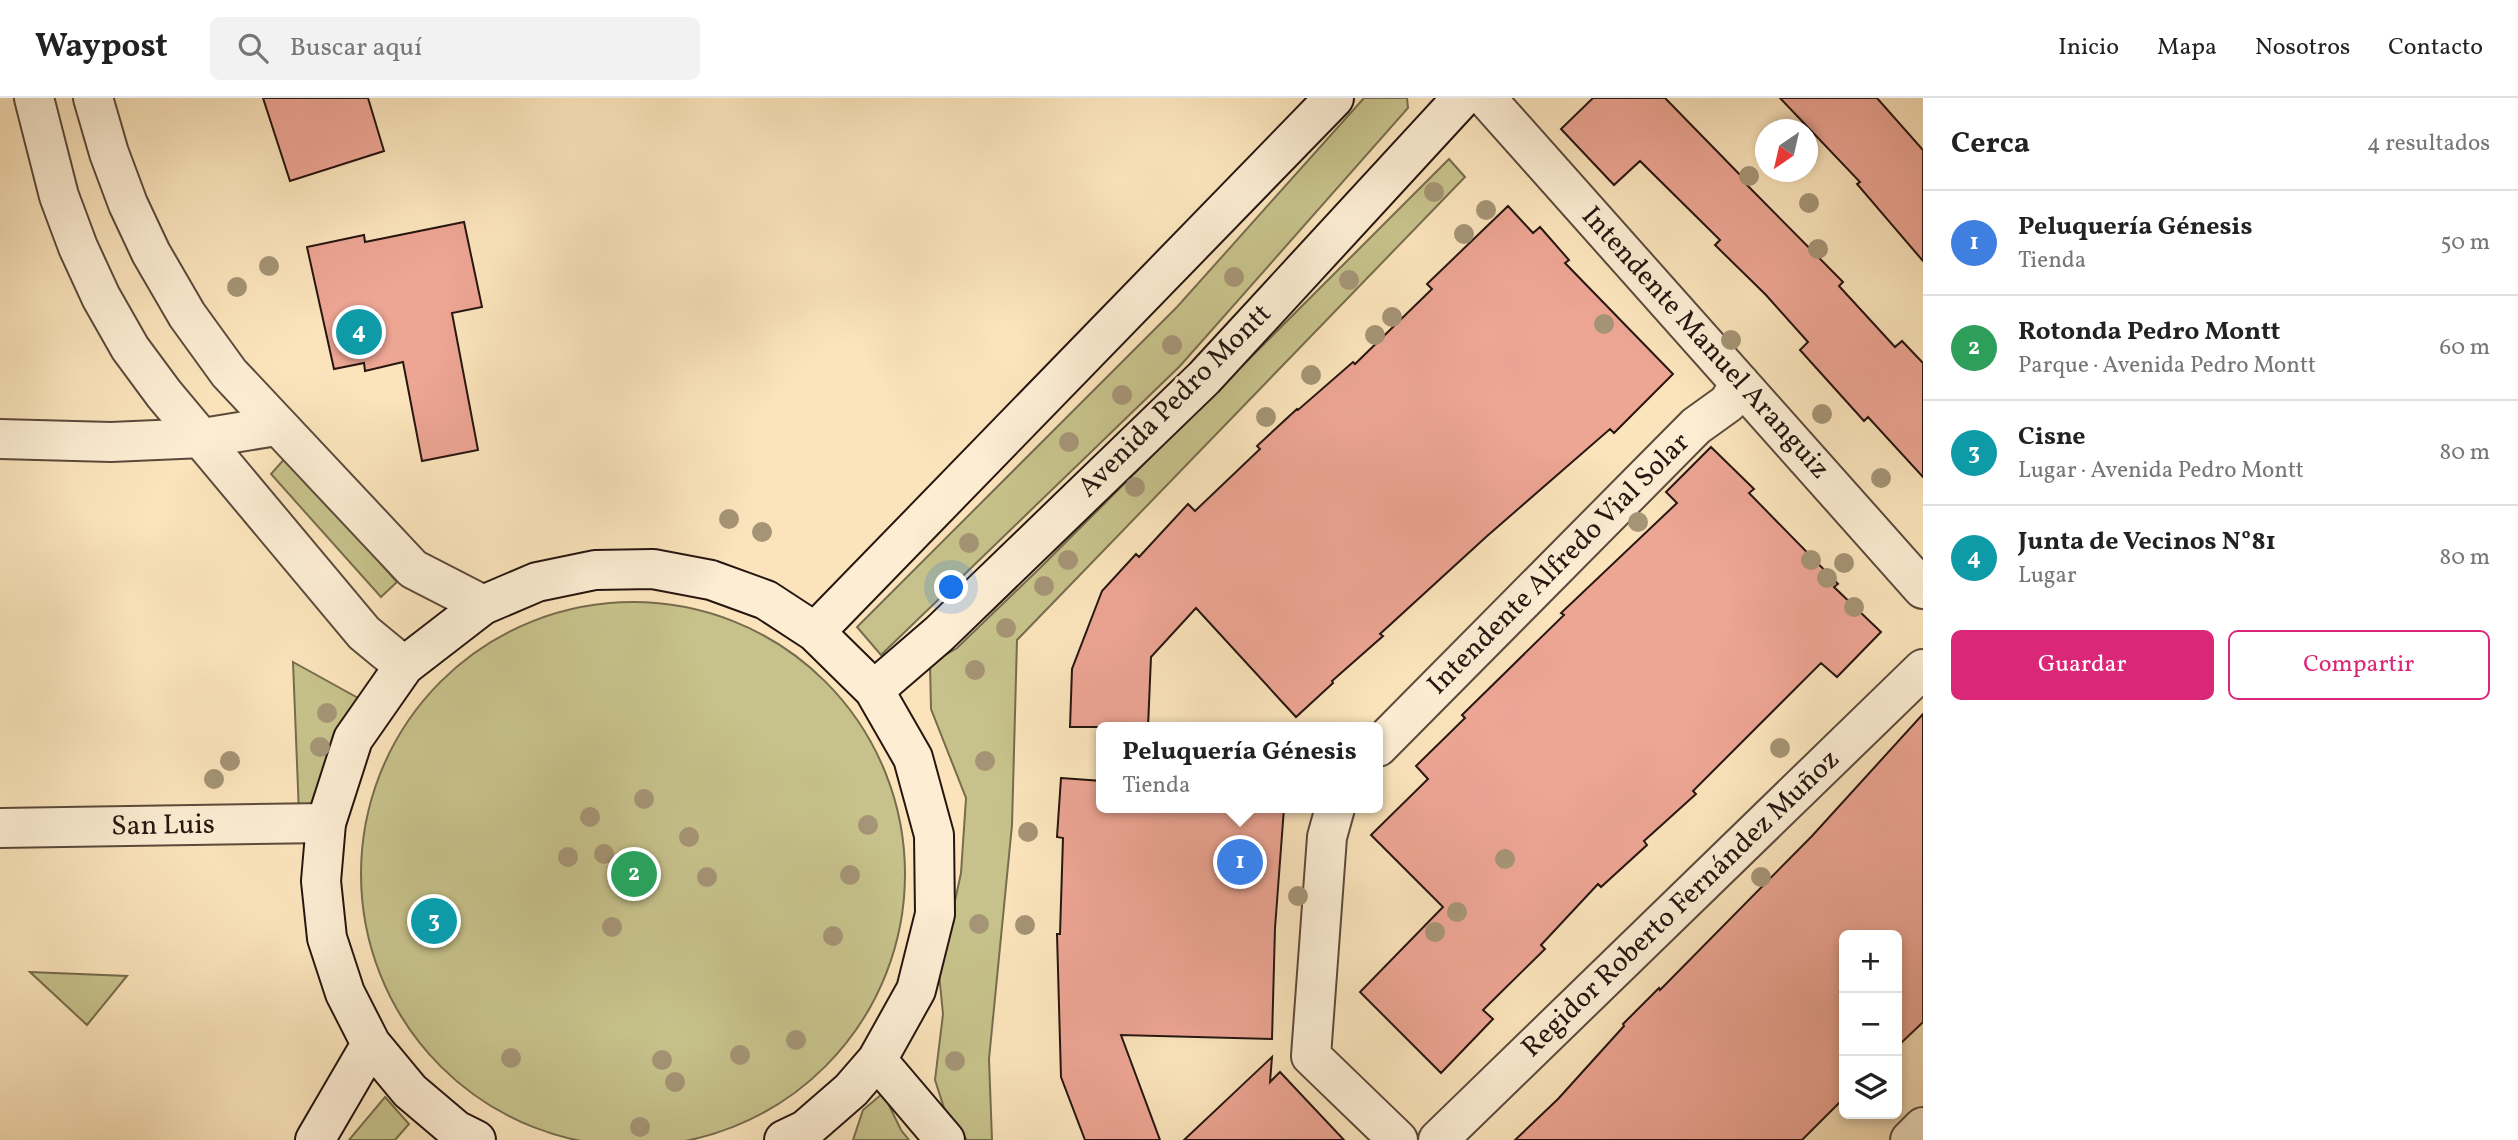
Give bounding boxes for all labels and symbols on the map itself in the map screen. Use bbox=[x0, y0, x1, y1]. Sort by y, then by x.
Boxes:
north arrow bbox=[1755, 119, 1818, 182]
street label: Intendente Manuel Aranguiz bbox=[1572, 198, 1838, 488]
street label: Avenida Pedro Montt bbox=[1069, 295, 1281, 507]
pin: 4 bbox=[336, 306, 382, 358]
street label: Intendente Alfredo Vial Solar bbox=[1419, 424, 1699, 704]
your location bbox=[934, 570, 968, 604]
street label: Regidor Roberto Fernández Muñoz bbox=[1513, 741, 1849, 1067]
street label: San Luis bbox=[111, 806, 215, 846]
pin: 1 bbox=[1217, 836, 1263, 888]
pin: 2 bbox=[611, 848, 657, 900]
pin: 3 bbox=[411, 895, 457, 947]

